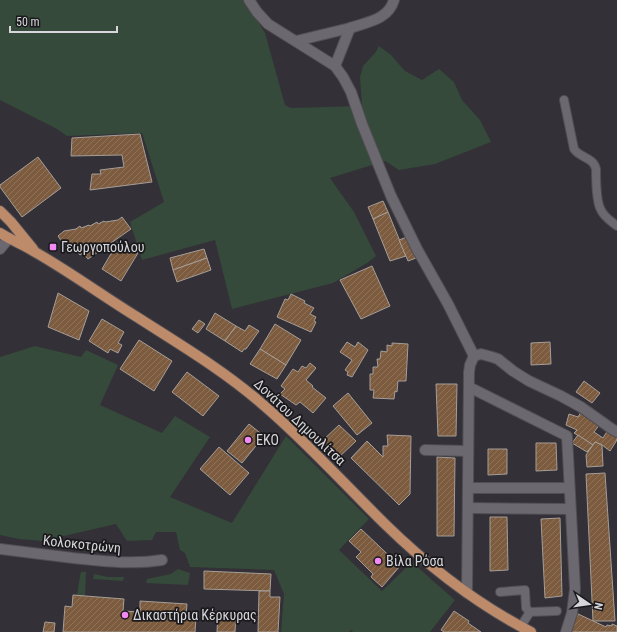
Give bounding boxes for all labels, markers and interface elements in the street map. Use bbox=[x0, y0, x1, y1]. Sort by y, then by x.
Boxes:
scale bar bbox=[10, 8, 117, 34]
text: 50 m bbox=[16, 15, 40, 29]
place label: Γεωργοπούλου bbox=[61, 239, 145, 255]
marker: Γεωργοπούλου bbox=[48, 242, 58, 252]
street label: Δονάτου Δημουλίτσα bbox=[251, 376, 349, 469]
place label: EKO bbox=[256, 432, 279, 448]
marker: EKO bbox=[243, 435, 253, 445]
street label: Κολοκοτρώνη bbox=[42, 532, 122, 556]
place label: Βίλα Ρόσα bbox=[386, 553, 443, 569]
marker: Βίλα Ρόσα bbox=[373, 556, 383, 566]
north arrow bbox=[569, 584, 609, 624]
text: N bbox=[591, 601, 605, 611]
place label: Δικαστήρια Κέρκυρας bbox=[133, 607, 257, 623]
marker: Δικαστήρια Κέρκυρας bbox=[120, 610, 130, 620]

